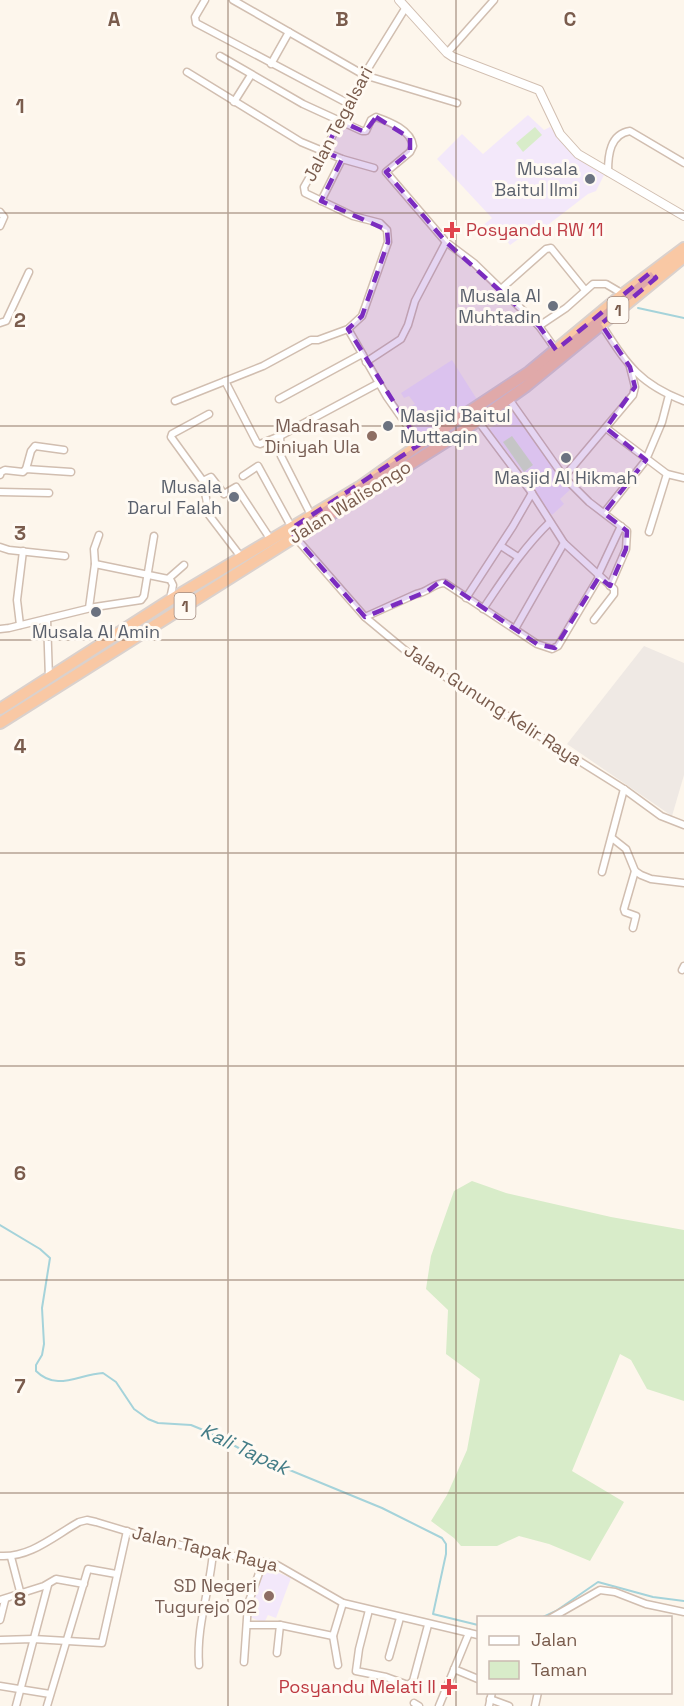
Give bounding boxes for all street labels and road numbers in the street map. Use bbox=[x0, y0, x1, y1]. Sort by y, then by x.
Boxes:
street label: Jalan Tegalsari bbox=[298, 62, 378, 185]
road number: 1 bbox=[608, 297, 628, 323]
street label: Jalan Walisongo bbox=[284, 455, 415, 548]
road number: 1 bbox=[174, 593, 195, 619]
street label: Jalan Gunung Kelir Raya bbox=[400, 638, 586, 771]
street label: Jalan Tapak Raya bbox=[130, 1521, 280, 1576]

